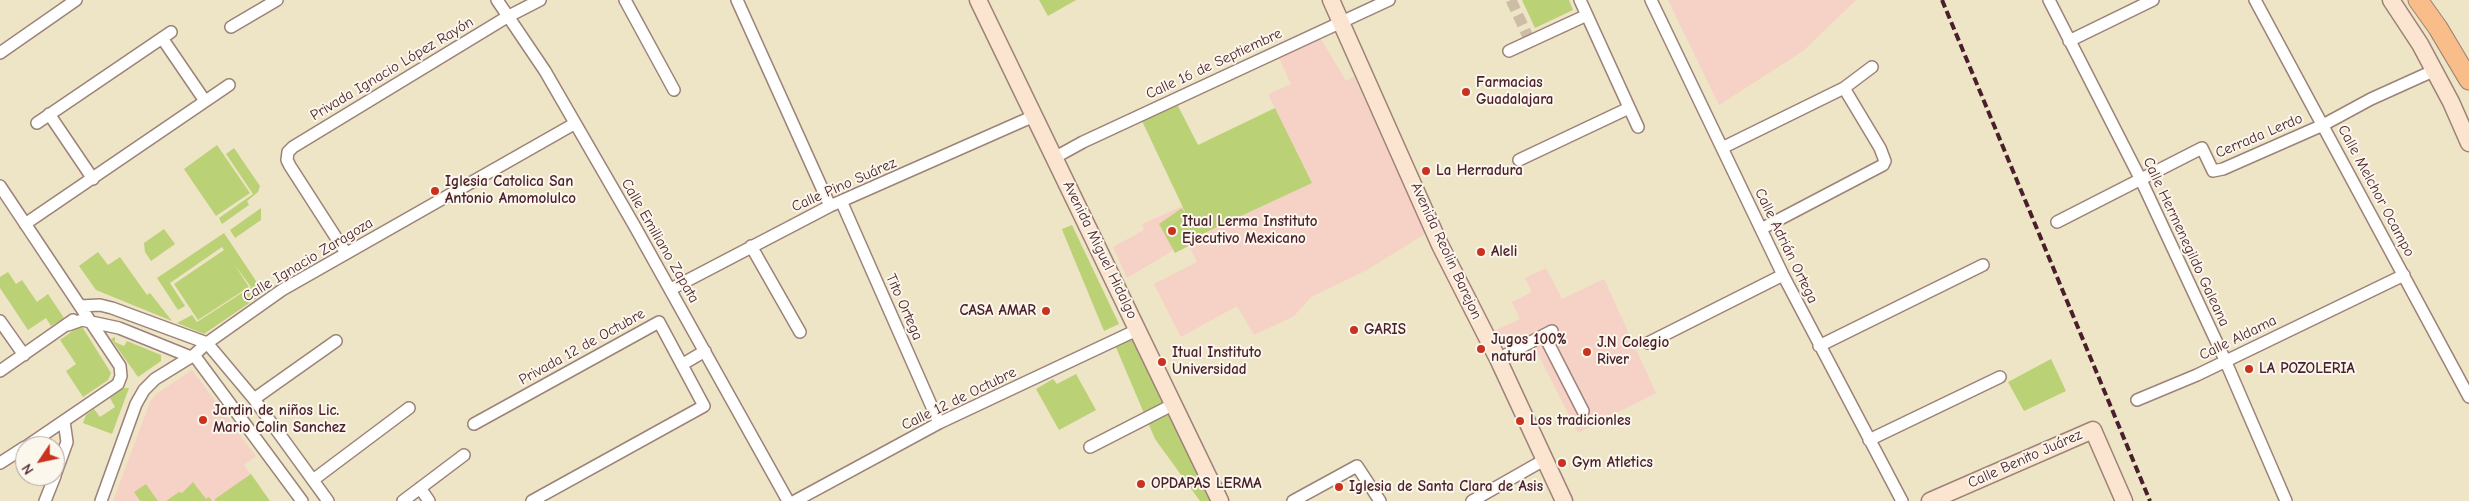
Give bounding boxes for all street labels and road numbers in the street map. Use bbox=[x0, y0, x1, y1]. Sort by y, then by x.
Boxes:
street label: Privada Ignacio López Rayón bbox=[307, 13, 477, 125]
street label: Calle 16 de Septiembre bbox=[1143, 25, 1285, 103]
street label: Cerrada Lerdo bbox=[2213, 110, 2305, 162]
street label: Calle Melchor Ocampo bbox=[2334, 122, 2418, 260]
street label: Calle Pino Suárez bbox=[789, 154, 899, 216]
street label: Calle Hermenegildo Galeana bbox=[2139, 155, 2233, 329]
street label: Calle Emiliano Zapata bbox=[617, 176, 703, 306]
street label: Avenida Miguel Hidalgo bbox=[1059, 178, 1141, 322]
street label: Avenida Reolin Barejon bbox=[1406, 180, 1486, 322]
street label: Calle Adrián Ortega bbox=[1750, 186, 1822, 306]
street label: Calle Ignacio Zaragoza bbox=[240, 214, 376, 306]
street label: Tito Ortega bbox=[881, 271, 927, 343]
street label: Privada 12 de Octubre bbox=[516, 305, 648, 389]
street label: Calle Aldama bbox=[2196, 312, 2280, 364]
street label: Calle 12 de Octubre bbox=[899, 363, 1019, 435]
street label: Calle Benito Juárez bbox=[1965, 426, 2085, 492]

